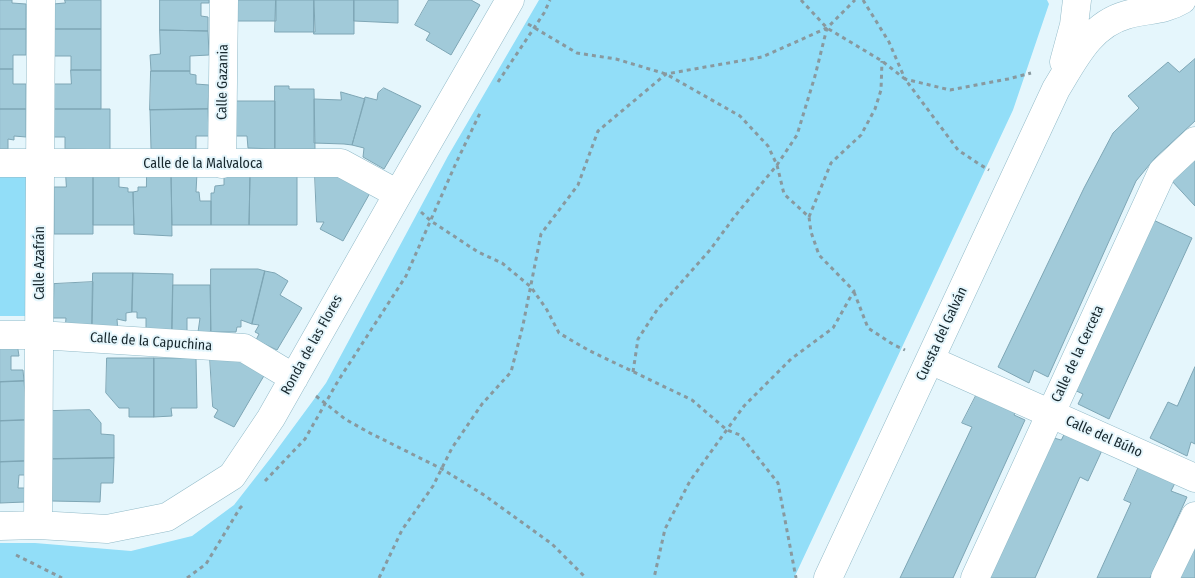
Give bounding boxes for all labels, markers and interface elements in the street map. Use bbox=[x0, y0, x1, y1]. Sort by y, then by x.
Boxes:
street label: Calle Gazania bbox=[214, 44, 232, 120]
street label: Calle de la Malvaloca bbox=[143, 156, 263, 172]
street label: Calle Azafrán bbox=[32, 226, 48, 300]
street label: Cuesta del Galván bbox=[913, 284, 971, 384]
street label: Ronda de las Flores bbox=[278, 292, 346, 398]
street label: Calle de la Cerceta bbox=[1048, 303, 1108, 405]
street label: Calle de la Capuchina bbox=[89, 329, 213, 355]
street label: Calle del Búho bbox=[1063, 413, 1145, 461]

